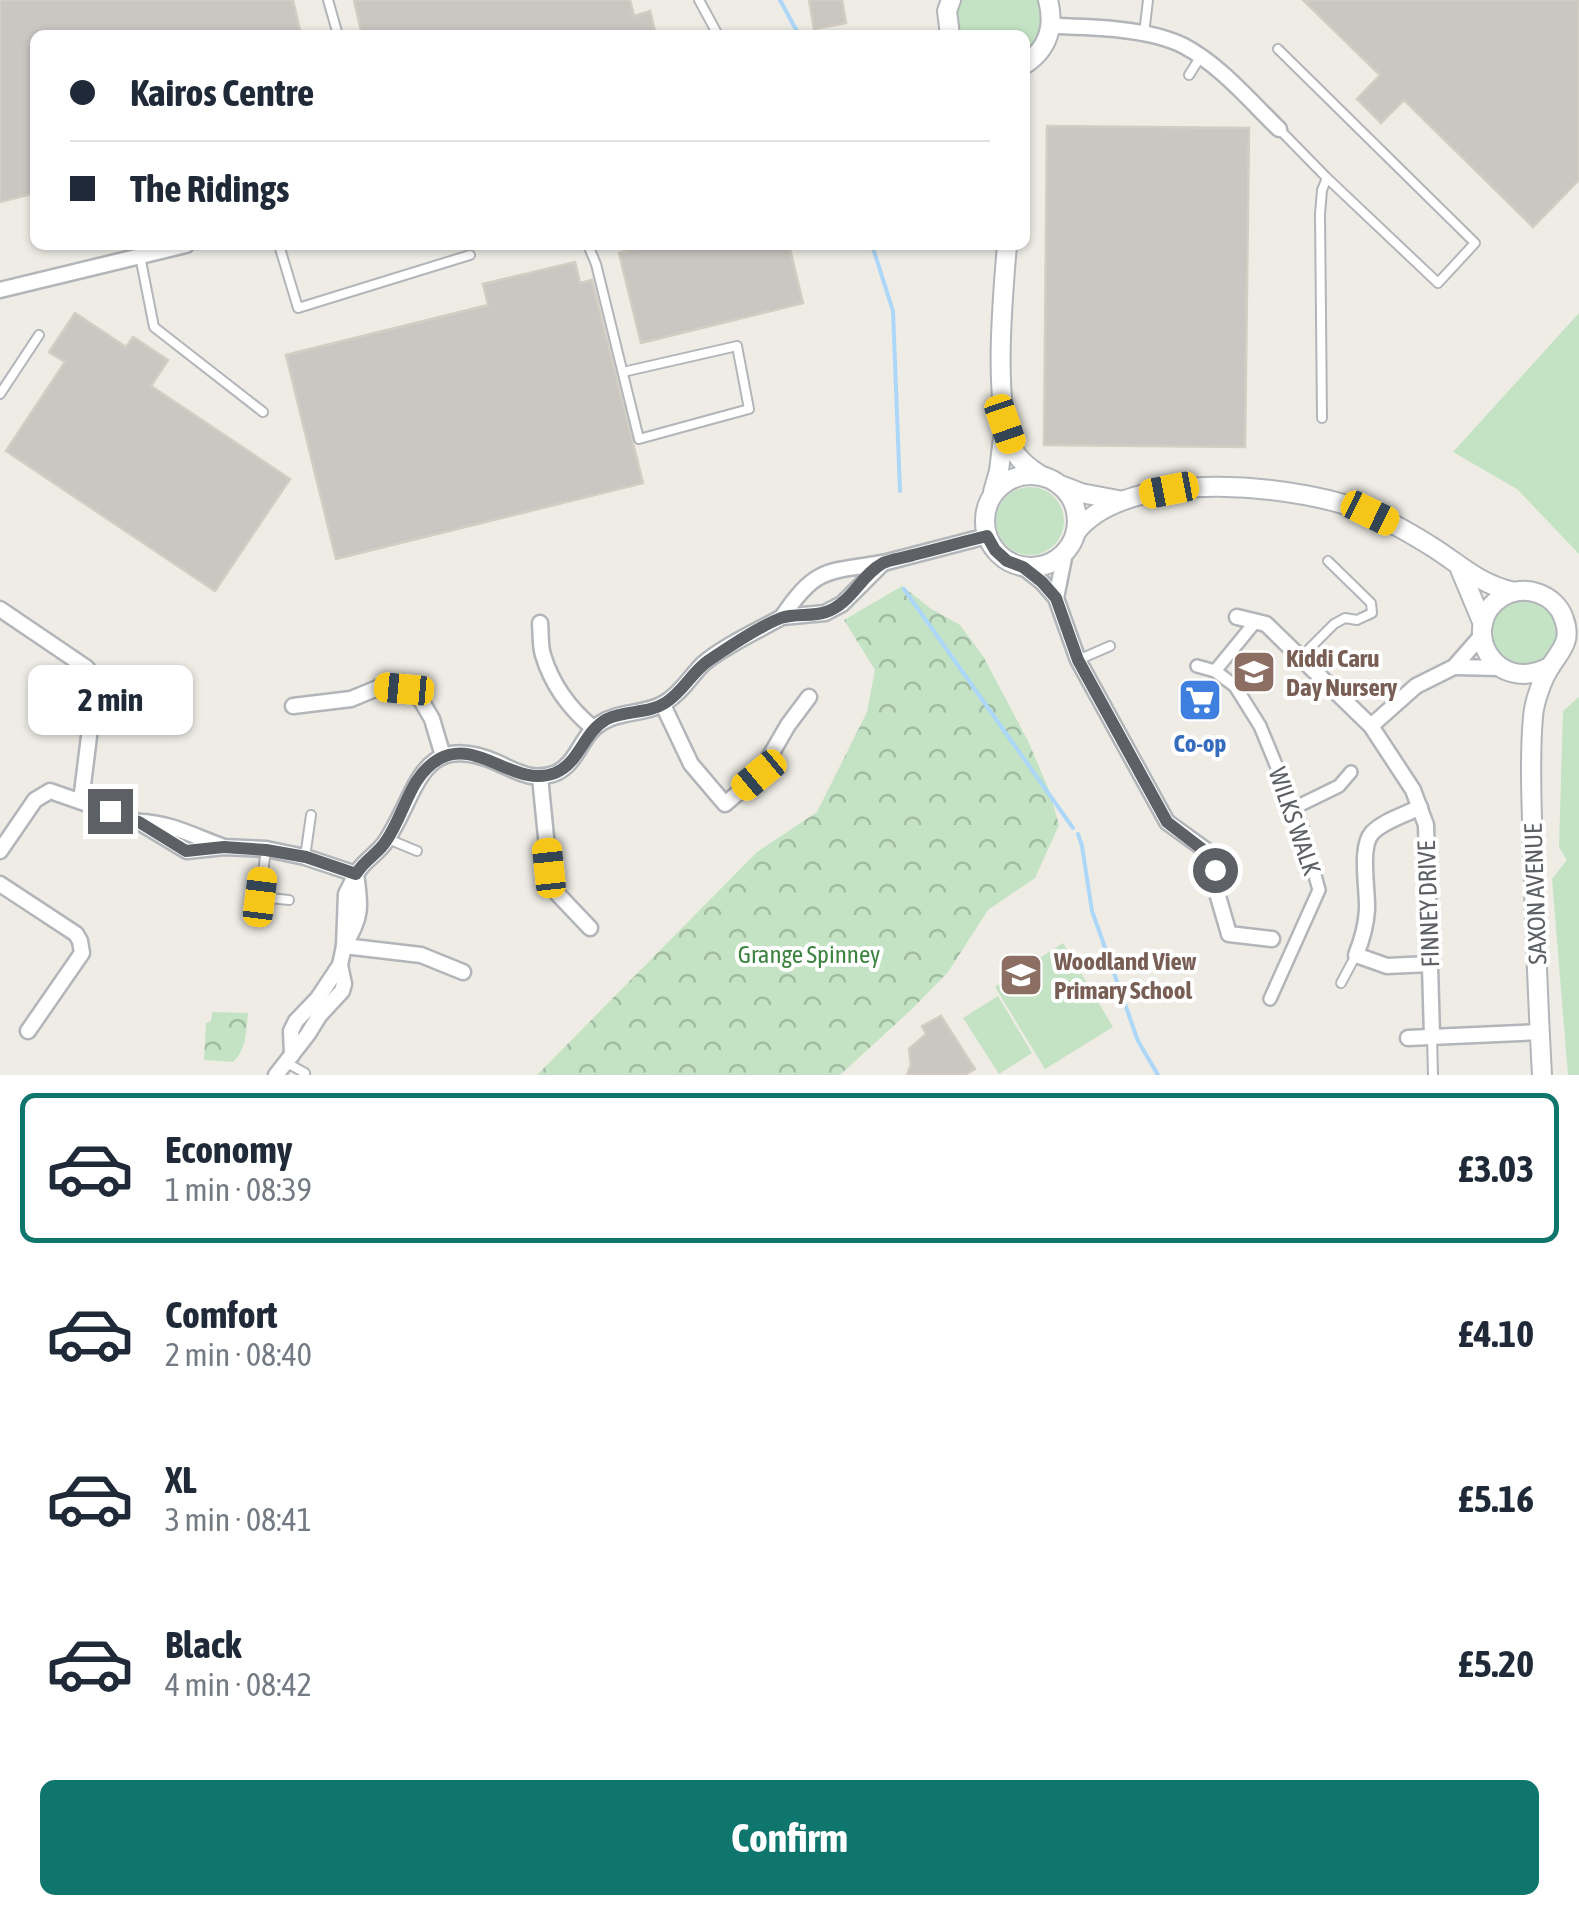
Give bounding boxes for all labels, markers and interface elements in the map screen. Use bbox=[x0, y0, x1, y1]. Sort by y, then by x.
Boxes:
text: Kairos Centre bbox=[130, 71, 314, 114]
text: The Ridings bbox=[130, 167, 290, 210]
car bbox=[981, 391, 1029, 457]
car bbox=[1137, 470, 1201, 510]
car bbox=[1336, 486, 1404, 540]
place label: Kiddi Caru Day Nursery bbox=[1286, 644, 1398, 701]
school or university icon: Kiddi Caru Day Nursery bbox=[1231, 649, 1277, 695]
callout: 2 min bbox=[28, 666, 192, 736]
car bbox=[373, 671, 435, 707]
supermarket icon: Co-op bbox=[1177, 677, 1223, 723]
text: 2 min bbox=[78, 681, 143, 718]
place label: Co-op bbox=[1174, 729, 1227, 757]
car bbox=[726, 744, 792, 806]
street label: WILKS WALK bbox=[1264, 763, 1326, 879]
route end bbox=[88, 789, 133, 834]
street label: SAXON AVENUE bbox=[1519, 823, 1551, 965]
car bbox=[531, 837, 567, 899]
street label: FINNEY DRIVE bbox=[1412, 840, 1444, 968]
route start bbox=[1193, 848, 1238, 893]
car bbox=[241, 865, 279, 929]
park label: Grange Spinney bbox=[738, 940, 880, 968]
place label: Woodland View Primary School bbox=[1053, 947, 1196, 1004]
school or university icon: Woodland View Primary School bbox=[998, 952, 1044, 998]
icon: car bbox=[45, 1123, 135, 1213]
text: Economy bbox=[165, 1128, 292, 1171]
text: £3.03 bbox=[1458, 1147, 1534, 1190]
text: 1 min · 08:39 bbox=[165, 1171, 312, 1208]
icon: car bbox=[45, 1288, 135, 1378]
text: Comfort bbox=[165, 1293, 277, 1336]
text: £4.10 bbox=[1458, 1312, 1534, 1355]
text: 2 min · 08:40 bbox=[165, 1336, 312, 1373]
icon: car bbox=[45, 1453, 135, 1543]
text: XL bbox=[165, 1458, 197, 1501]
text: £5.16 bbox=[1458, 1477, 1534, 1520]
text: 3 min · 08:41 bbox=[165, 1501, 312, 1538]
icon: car bbox=[45, 1618, 135, 1708]
text: Black bbox=[165, 1623, 242, 1666]
text: £5.20 bbox=[1458, 1642, 1534, 1685]
text: 4 min · 08:42 bbox=[165, 1666, 312, 1703]
button: Confirm bbox=[40, 1780, 1539, 1895]

